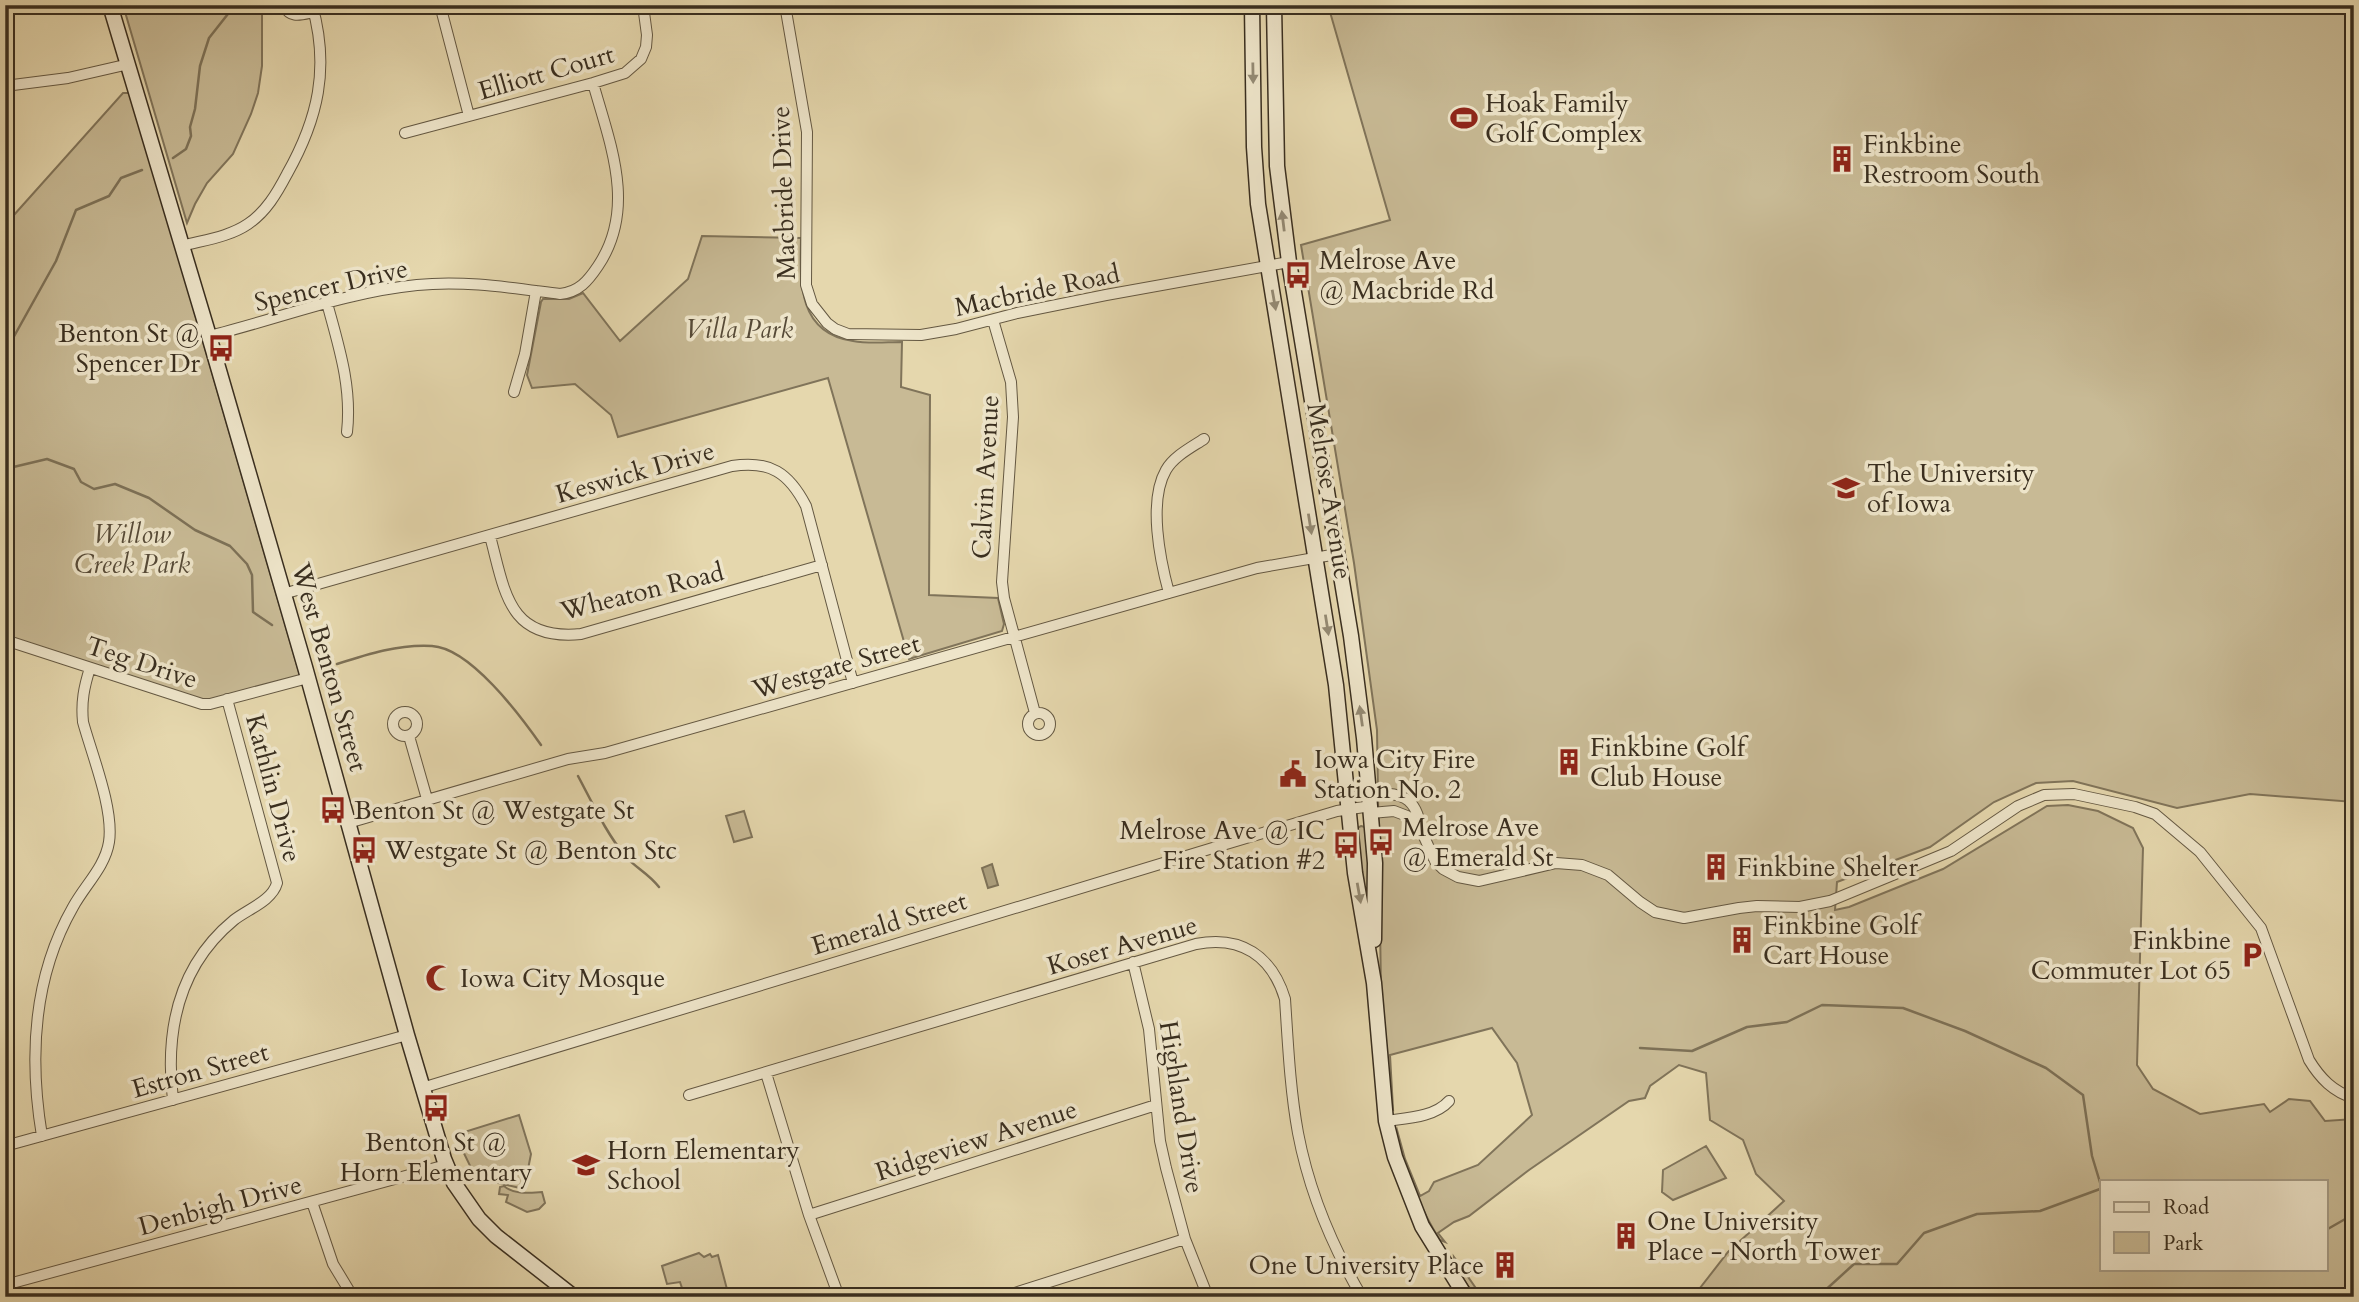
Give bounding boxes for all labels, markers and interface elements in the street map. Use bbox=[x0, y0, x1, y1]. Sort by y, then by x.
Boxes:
street label: Elliott Court bbox=[474, 36, 618, 109]
one-way arrow bbox=[1247, 63, 1259, 85]
place label: Hoak Family Golf Complex bbox=[1485, 86, 1642, 151]
sports icon: Hoak Family Golf Complex bbox=[1449, 103, 1479, 133]
street label: Macbride Drive bbox=[763, 106, 804, 280]
place label: Finkbine Restroom South bbox=[1863, 127, 2040, 192]
building icon: Finkbine Restroom South bbox=[1827, 144, 1857, 174]
one-way arrow bbox=[1278, 209, 1289, 231]
place label: Melrose Ave @ Macbride Rd bbox=[1319, 243, 1494, 308]
street label: Spencer Drive bbox=[251, 251, 411, 320]
street label: Macbride Road bbox=[951, 256, 1123, 325]
bus stop icon: Melrose Ave @ Macbride Rd bbox=[1283, 260, 1313, 290]
one-way arrow bbox=[1268, 289, 1279, 311]
park label: Villa Park bbox=[685, 312, 793, 347]
place label: Benton St @ Spencer Dr bbox=[58, 316, 201, 381]
bus stop icon: Benton St @ Spencer Dr bbox=[206, 333, 236, 363]
street label: Calvin Avenue bbox=[964, 394, 1007, 560]
street label: Melrose Avenue bbox=[1298, 400, 1361, 582]
street label: Keswick Drive bbox=[552, 433, 719, 512]
place label: The University of Iowa bbox=[1867, 456, 2035, 521]
school or university icon: The University of Iowa bbox=[1831, 473, 1861, 503]
one-way arrow bbox=[1305, 513, 1316, 535]
park label: Willow Creek Park bbox=[74, 517, 190, 582]
street label: Wheaton Road bbox=[556, 554, 728, 629]
street label: West Benton Street bbox=[283, 558, 376, 775]
one-way arrow bbox=[1322, 614, 1333, 636]
street label: Westgate Street bbox=[747, 626, 924, 707]
street label: Teg Drive bbox=[82, 628, 202, 697]
one-way arrow bbox=[1356, 704, 1367, 726]
street label: Kathlin Drive bbox=[237, 710, 310, 866]
place label: Finkbine Golf Club House bbox=[1590, 730, 1749, 795]
place label: Iowa City Fire Station No. 2 bbox=[1314, 742, 1476, 807]
building icon: Finkbine Golf Club House bbox=[1554, 747, 1584, 777]
public building icon: Iowa City Fire Station No. 2 bbox=[1278, 759, 1308, 789]
place label: Benton St @ Westgate St bbox=[354, 793, 634, 828]
bus stop icon: Benton St @ Westgate St bbox=[318, 795, 348, 825]
place label: Melrose Ave @ Emerald St bbox=[1402, 810, 1554, 875]
place label: Melrose Ave @ IC Fire Station #2 bbox=[1120, 813, 1325, 878]
bus stop icon: Melrose Ave @ Emerald St bbox=[1366, 827, 1396, 857]
bus stop icon: Melrose Ave @ IC Fire Station #2 bbox=[1331, 830, 1361, 860]
place label: Westgate St @ Benton Stc bbox=[384, 833, 677, 868]
bus stop icon: Westgate St @ Benton Stc bbox=[349, 835, 379, 865]
place label: Finkbine Shelter bbox=[1737, 850, 1918, 885]
building icon: Finkbine Shelter bbox=[1701, 852, 1731, 882]
one-way arrow bbox=[1354, 882, 1365, 904]
street label: Emerald Street bbox=[807, 883, 971, 964]
street label: Koser Avenue bbox=[1043, 907, 1201, 984]
place label: Finkbine Golf Cart House bbox=[1763, 908, 1922, 973]
place label: Finkbine Commuter Lot 65 bbox=[2031, 923, 2231, 988]
building icon: Finkbine Golf Cart House bbox=[1727, 925, 1757, 955]
parking icon: Finkbine Commuter Lot 65 bbox=[2237, 940, 2267, 970]
place label: Iowa City Mosque bbox=[460, 961, 665, 996]
mosque icon: Iowa City Mosque bbox=[424, 963, 454, 993]
street label: Highland Drive bbox=[1151, 1018, 1212, 1196]
street label: Estron Street bbox=[128, 1034, 273, 1107]
street label: Ridgeview Avenue bbox=[871, 1091, 1081, 1190]
bus stop icon: Benton St @ Horn Elementary bbox=[421, 1093, 451, 1123]
place label: Benton St @ Horn Elementary bbox=[340, 1125, 533, 1190]
place label: Horn Elementary School bbox=[607, 1133, 800, 1198]
school or university icon: Horn Elementary School bbox=[571, 1150, 601, 1180]
street label: Denbigh Drive bbox=[135, 1167, 306, 1244]
legend bbox=[2100, 1180, 2328, 1270]
text: Road bbox=[2163, 1193, 2209, 1222]
place label: One University Place - North Tower bbox=[1647, 1204, 1880, 1269]
building icon: One University Place - North Tower bbox=[1611, 1221, 1641, 1251]
text: Park bbox=[2163, 1229, 2204, 1258]
place label: One University Place bbox=[1248, 1248, 1484, 1283]
building icon: One University Place bbox=[1490, 1250, 1520, 1280]

